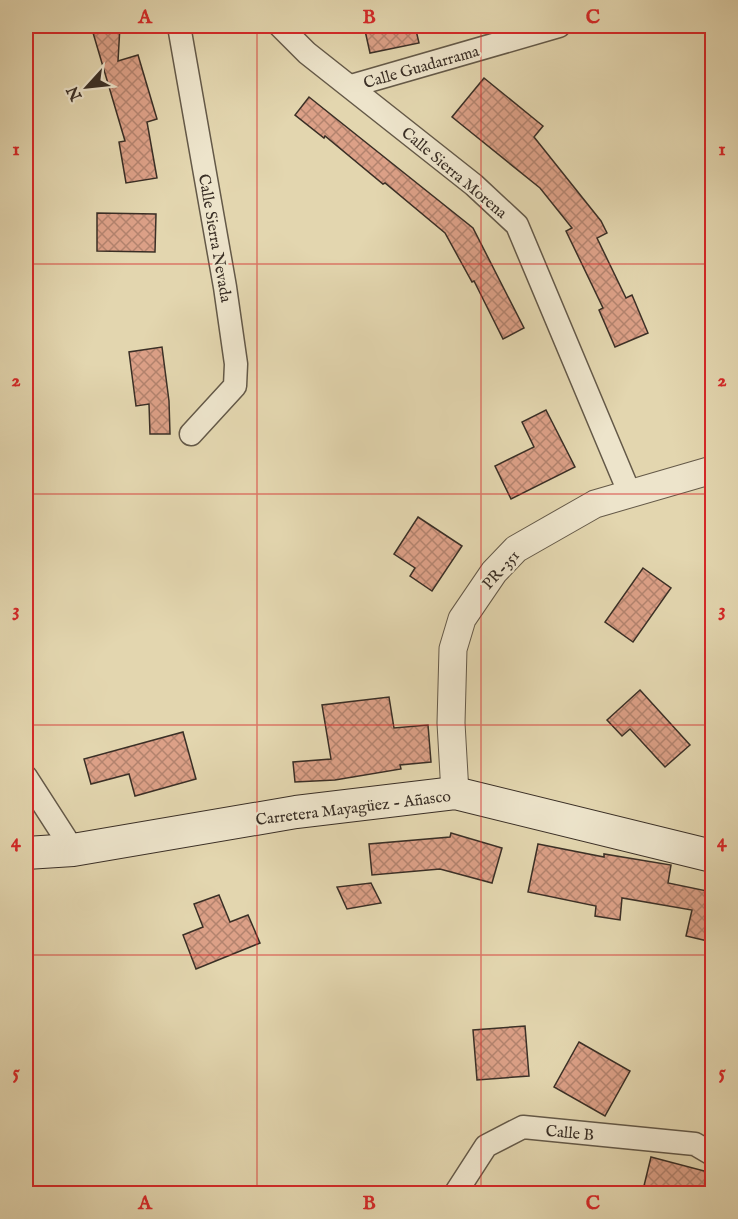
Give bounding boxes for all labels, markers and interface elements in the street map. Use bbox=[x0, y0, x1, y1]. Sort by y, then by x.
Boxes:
text: A bbox=[137, 5, 153, 30]
text: B bbox=[362, 5, 376, 30]
text: C bbox=[586, 5, 600, 30]
street label: Calle Guadarrama bbox=[362, 42, 482, 94]
north arrow bbox=[57, 57, 117, 117]
text: N bbox=[63, 82, 88, 105]
street label: Calle Sierra Morena bbox=[397, 123, 511, 224]
text: 1 bbox=[12, 137, 20, 162]
text: 1 bbox=[718, 137, 726, 162]
street label: Calle Sierra Nevada bbox=[193, 173, 235, 304]
text: 2 bbox=[11, 368, 21, 393]
text: 2 bbox=[717, 368, 727, 393]
street label: PR-351 bbox=[478, 546, 525, 594]
text: 3 bbox=[12, 598, 20, 623]
text: 3 bbox=[718, 598, 726, 623]
street label: Carretera Mayagüez - Añasco bbox=[254, 787, 452, 831]
text: 4 bbox=[11, 829, 22, 854]
text: 4 bbox=[717, 829, 728, 854]
text: 5 bbox=[12, 1060, 20, 1085]
text: 5 bbox=[718, 1060, 726, 1085]
street label: Calle B bbox=[545, 1122, 595, 1146]
text: A bbox=[137, 1191, 153, 1216]
text: B bbox=[362, 1191, 376, 1216]
text: C bbox=[586, 1191, 600, 1216]

